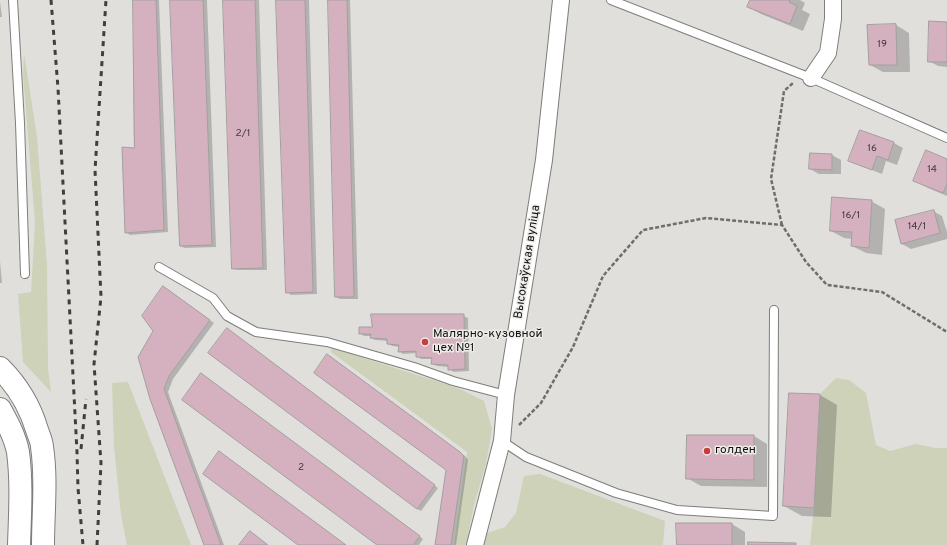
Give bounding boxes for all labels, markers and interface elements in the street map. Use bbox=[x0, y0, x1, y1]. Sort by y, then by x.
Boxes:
house number: 19 bbox=[877, 39, 887, 51]
house number: 2/1 bbox=[236, 128, 250, 140]
house number: 16 bbox=[867, 143, 877, 155]
house number: 14 bbox=[927, 164, 937, 176]
street label: Высокаўская вуліца bbox=[512, 204, 544, 320]
house number: 16/1 bbox=[842, 210, 860, 222]
house number: 14/1 bbox=[908, 221, 926, 233]
place label: Малярно-кузовной цех №1 bbox=[433, 328, 543, 356]
marker: Малярно-кузовной цех №1 bbox=[420, 337, 430, 347]
place label: голден bbox=[715, 444, 756, 458]
marker: голден bbox=[702, 446, 712, 456]
house number: 2 bbox=[298, 462, 304, 474]

